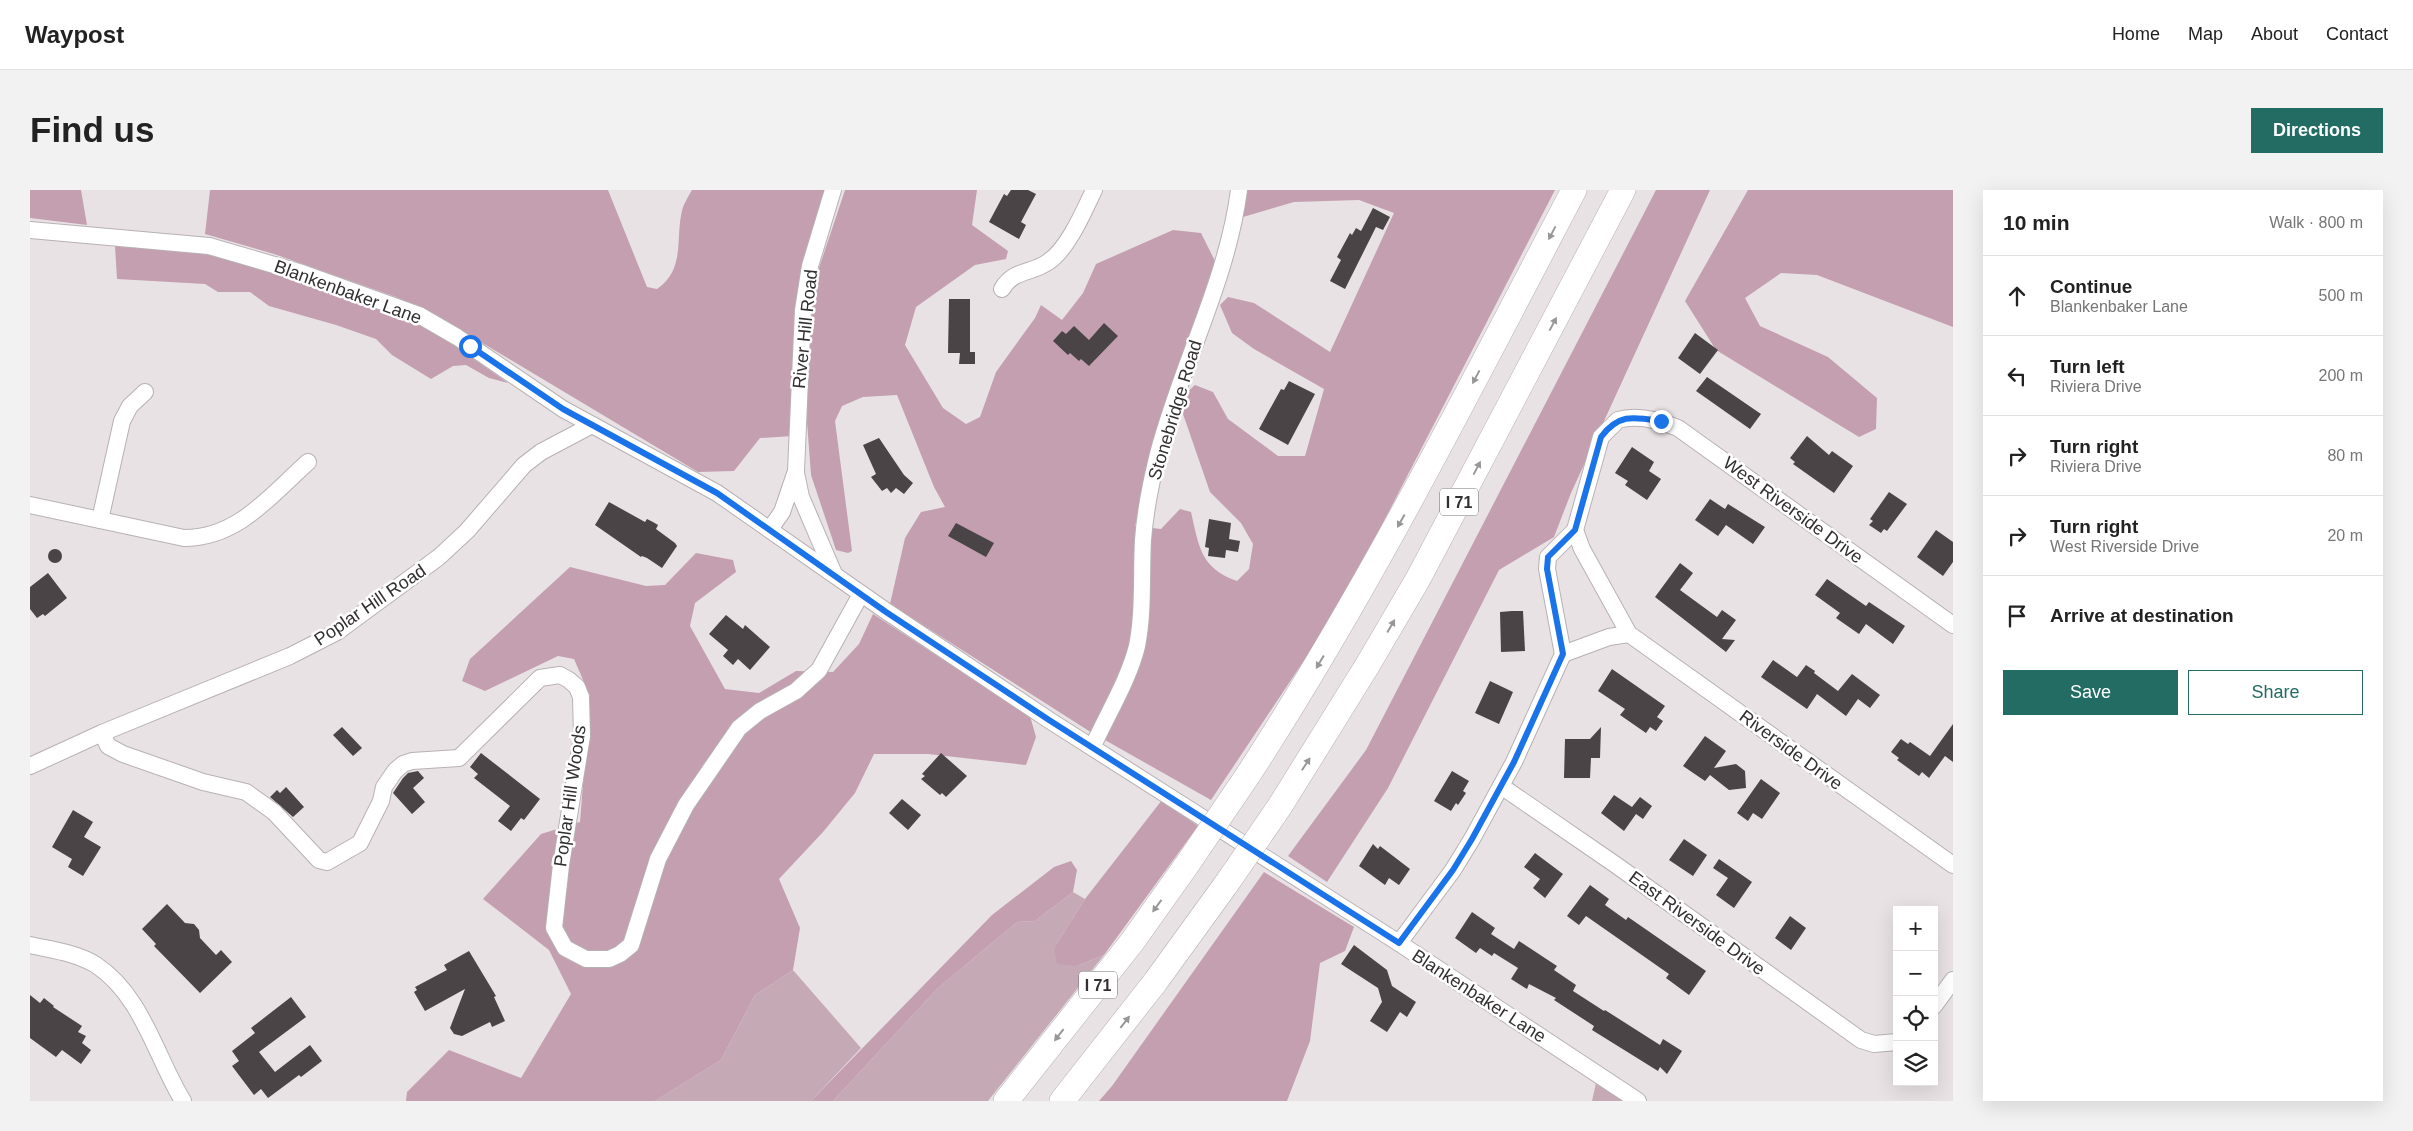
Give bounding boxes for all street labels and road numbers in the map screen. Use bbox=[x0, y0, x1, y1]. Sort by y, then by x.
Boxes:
street label: Blankenbaker Lane bbox=[272, 256, 424, 328]
street label: River Hill Road bbox=[789, 268, 821, 390]
street label: Stonebridge Road bbox=[1144, 338, 1206, 482]
street label: West Riverside Drive bbox=[1719, 453, 1867, 567]
road number: I 71 bbox=[1440, 488, 1478, 516]
street label: Poplar Hill Road bbox=[310, 560, 430, 650]
street label: Riverside Drive bbox=[1736, 706, 1846, 794]
street label: Poplar Hill Woods bbox=[550, 724, 590, 868]
street label: East Riverside Drive bbox=[1625, 867, 1769, 979]
street label: Blankenbaker Lane bbox=[1409, 945, 1549, 1047]
road number: I 71 bbox=[1079, 972, 1117, 998]

